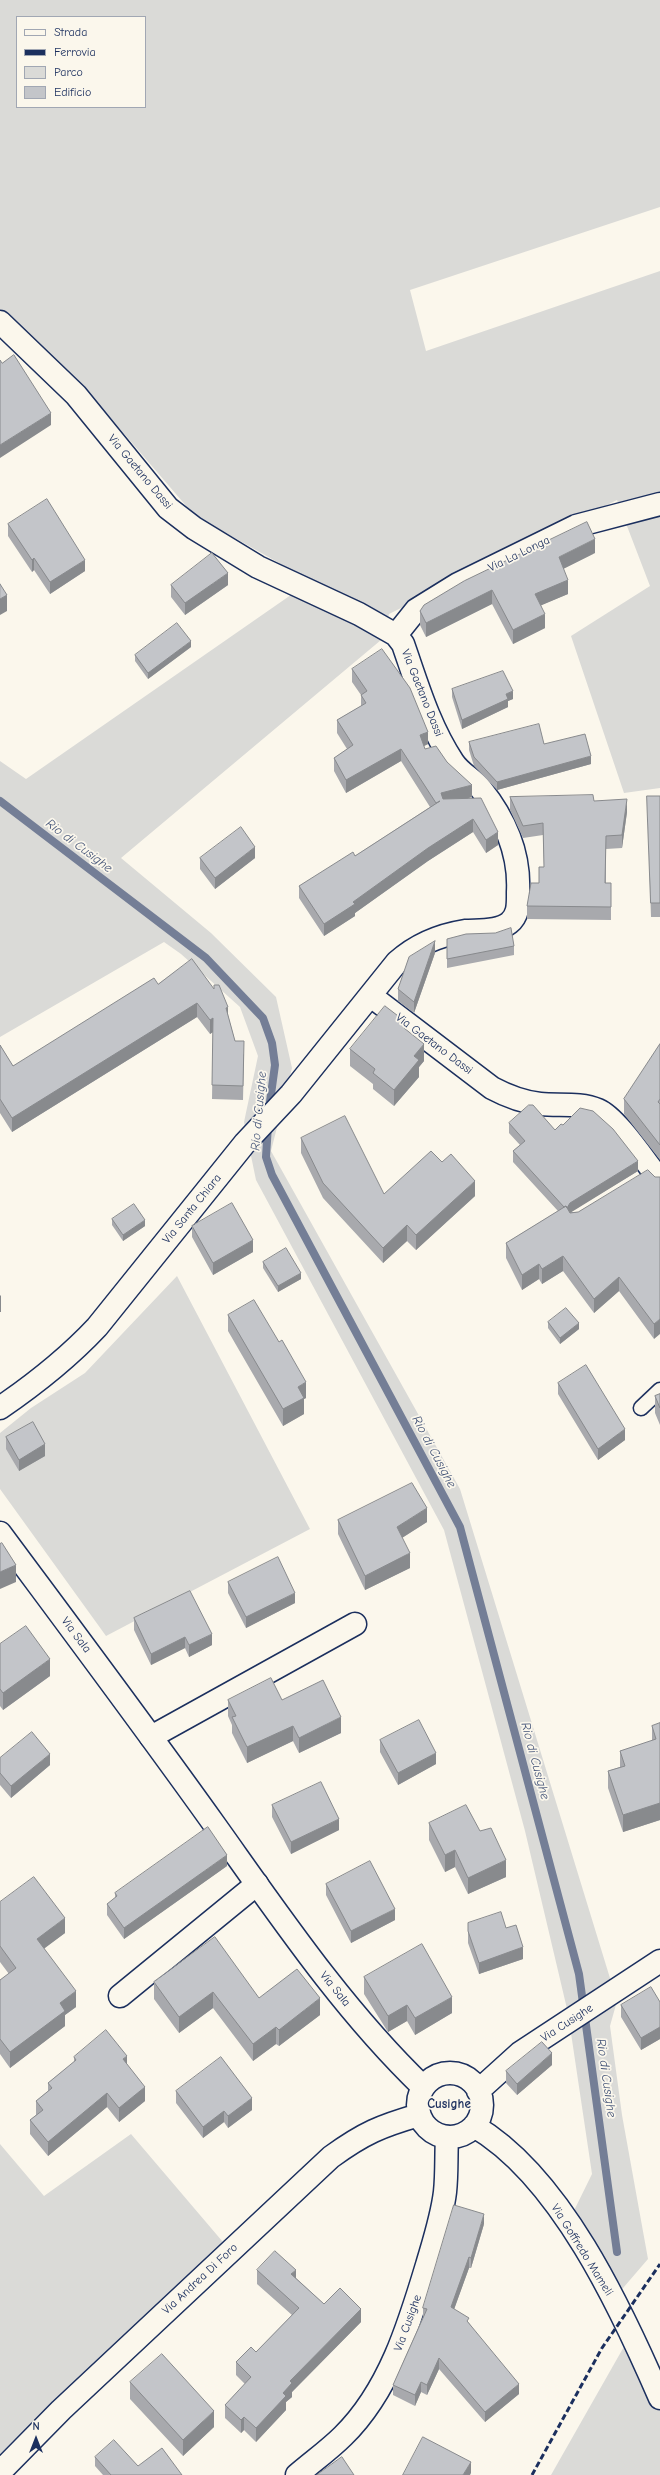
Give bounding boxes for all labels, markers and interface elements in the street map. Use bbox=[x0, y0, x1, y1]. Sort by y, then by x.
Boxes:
legend bbox=[16, 16, 146, 108]
text: Strada bbox=[54, 25, 87, 39]
text: Ferrovia bbox=[54, 45, 96, 59]
text: Parco bbox=[54, 65, 83, 79]
text: Edificio bbox=[54, 85, 91, 99]
street label: Via Gaetano Dassi bbox=[105, 432, 175, 512]
street label: Via La Longa bbox=[486, 533, 552, 575]
street label: Via Gaetano Dassi bbox=[398, 647, 446, 739]
water label: Rio di Cusighe bbox=[43, 816, 115, 876]
street label: Via Gaetano Dassi bbox=[393, 1010, 475, 1078]
water label: Rio di Cusighe bbox=[248, 1071, 270, 1151]
street label: Via Santa Chiara bbox=[159, 1171, 225, 1247]
water label: Rio di Cusighe bbox=[408, 1413, 460, 1491]
street label: Via Sala bbox=[58, 1614, 94, 1656]
water label: Rio di Cusighe bbox=[517, 1721, 553, 1801]
street label: Via Sala bbox=[317, 1969, 353, 2009]
street label: Via Cusighe bbox=[538, 2001, 596, 2045]
water label: Rio di Cusighe bbox=[593, 2038, 619, 2118]
district label: Cusighe bbox=[427, 2096, 471, 2112]
street label: Via Goffredo Mameli bbox=[548, 2201, 616, 2299]
street label: Via Andrea Di Foro bbox=[159, 2240, 241, 2318]
street label: Via Cusighe bbox=[391, 2293, 425, 2353]
north arrow bbox=[16, 2419, 56, 2459]
text: N bbox=[32, 2420, 40, 2433]

